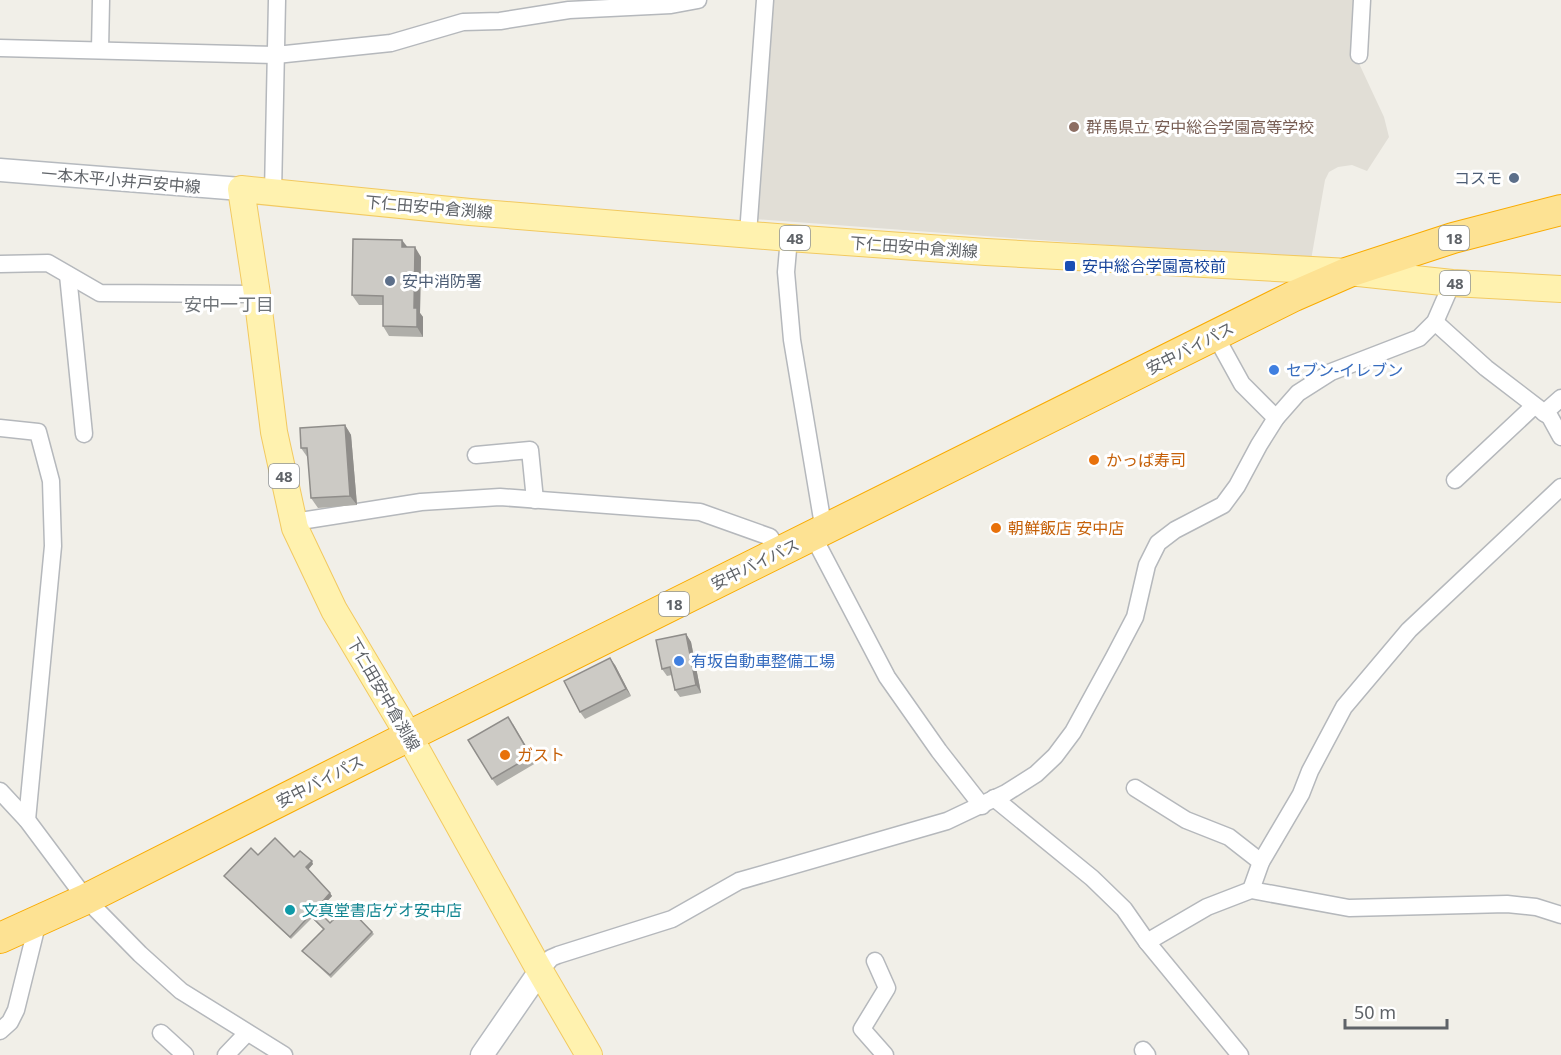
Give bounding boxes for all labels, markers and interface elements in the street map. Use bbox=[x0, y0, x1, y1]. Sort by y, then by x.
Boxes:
place label: 群馬県立 安中総合学園高等学校 bbox=[1086, 116, 1314, 138]
marker: 群馬県立 安中総合学園高等学校 bbox=[1067, 120, 1081, 134]
street label: 一本木平小井戸安中線 bbox=[40, 162, 202, 198]
place label: コスモ bbox=[1454, 167, 1502, 189]
marker: コスモ bbox=[1507, 171, 1521, 185]
street label: 下仁田安中倉渕線 bbox=[364, 190, 494, 224]
road number: 48 bbox=[780, 226, 810, 250]
road number: 18 bbox=[1439, 226, 1469, 250]
street label: 下仁田安中倉渕線 bbox=[849, 232, 979, 262]
place label: 安中総合学園高校前 bbox=[1082, 255, 1226, 277]
marker: 安中総合学園高校前 bbox=[1063, 259, 1077, 273]
place label: 安中消防署 bbox=[402, 270, 482, 292]
road number: 48 bbox=[1440, 271, 1470, 295]
marker: 安中消防署 bbox=[383, 274, 397, 288]
district label: 安中一丁目 bbox=[184, 292, 274, 316]
street label: 安中バイパス bbox=[1142, 316, 1238, 380]
place label: セブン-イレブン bbox=[1286, 359, 1403, 381]
marker: セブン-イレブン bbox=[1267, 363, 1281, 377]
place label: かっぱ寿司 bbox=[1106, 449, 1186, 471]
marker: かっぱ寿司 bbox=[1087, 453, 1101, 467]
road number: 48 bbox=[269, 464, 299, 488]
place label: 朝鮮飯店 安中店 bbox=[1008, 517, 1124, 539]
marker: 朝鮮飯店 安中店 bbox=[989, 521, 1003, 535]
street label: 安中バイパス bbox=[707, 533, 803, 595]
road number: 18 bbox=[659, 592, 689, 616]
street label: 下仁田安中倉渕線 bbox=[342, 633, 426, 755]
place label: 有坂自動車整備工場 bbox=[691, 650, 835, 672]
marker: 有坂自動車整備工場 bbox=[672, 654, 686, 668]
place label: ガスト bbox=[517, 744, 565, 766]
marker: ガスト bbox=[498, 748, 512, 762]
street label: 安中バイパス bbox=[272, 749, 368, 813]
place label: 文真堂書店ゲオ安中店 bbox=[302, 899, 462, 921]
marker: 文真堂書店ゲオ安中店 bbox=[283, 903, 297, 917]
scale bar bbox=[1345, 992, 1447, 1030]
text: 50 m bbox=[1354, 1000, 1396, 1024]

